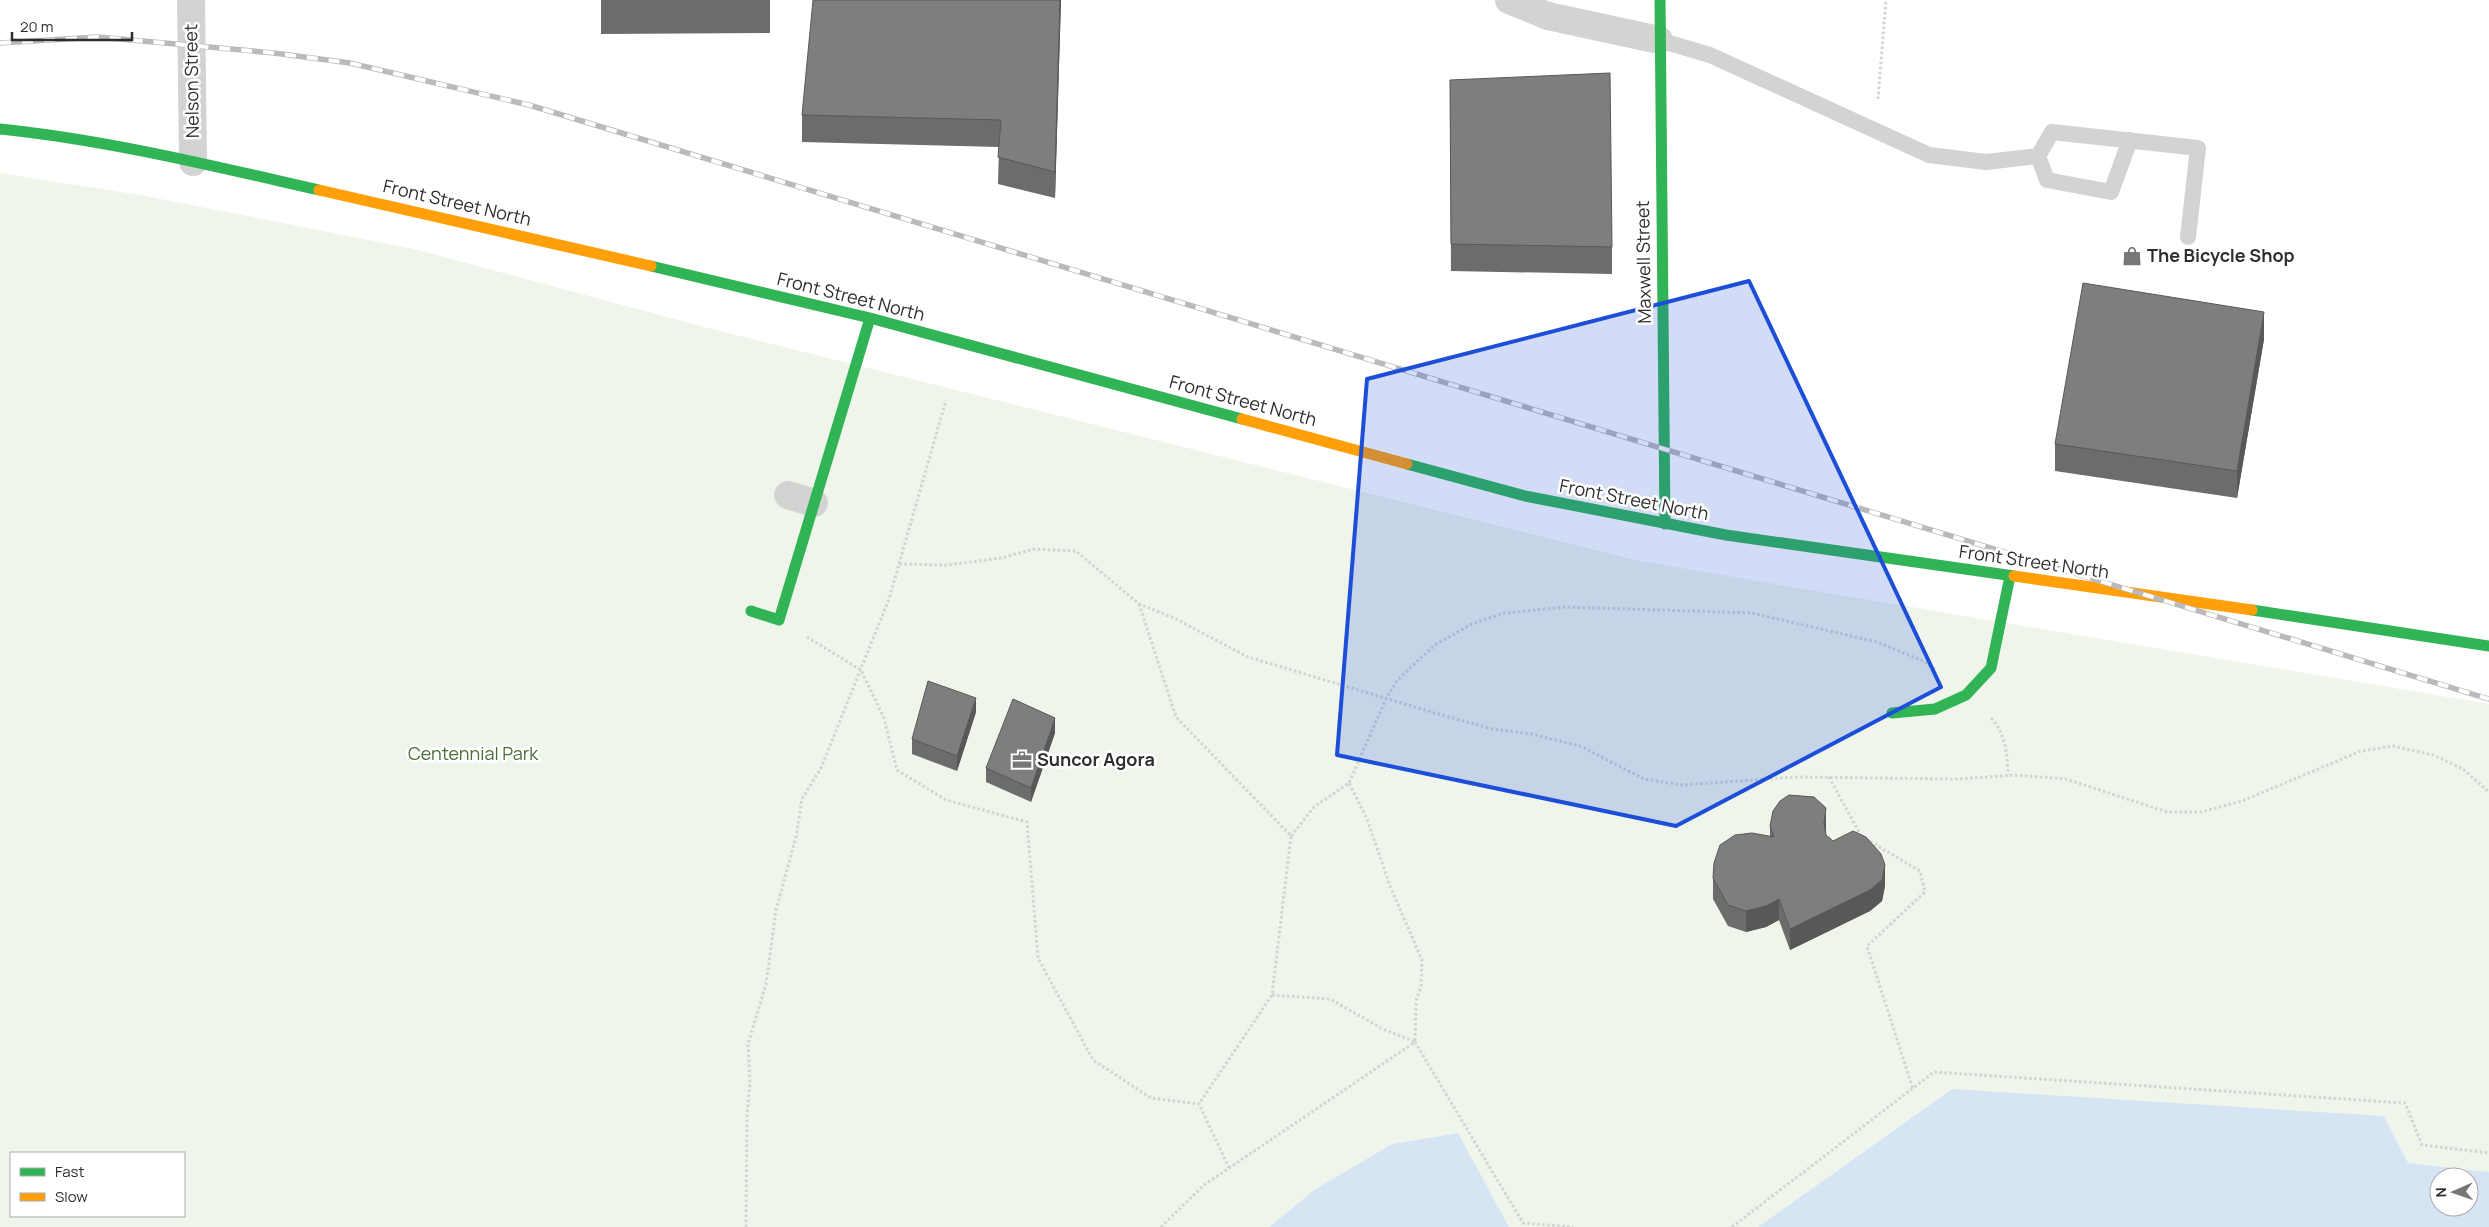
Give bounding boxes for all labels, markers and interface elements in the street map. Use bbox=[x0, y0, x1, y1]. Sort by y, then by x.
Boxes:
scale bar bbox=[12, 10, 132, 42]
text: 20 m bbox=[20, 16, 53, 37]
street label: Nelson Street bbox=[178, 24, 204, 138]
street label: Front Street North bbox=[381, 173, 534, 231]
street label: Maxwell Street bbox=[1630, 200, 1656, 324]
place label: The Bicycle Shop bbox=[2147, 243, 2295, 267]
shop icon: The Bicycle Shop bbox=[2121, 245, 2143, 267]
street label: Front Street North bbox=[775, 266, 928, 326]
street label: Front Street North bbox=[1167, 369, 1319, 431]
street label: Front Street North bbox=[1558, 473, 1711, 525]
street label: Front Street North bbox=[1958, 539, 2111, 583]
park label: Centennial Park bbox=[408, 741, 539, 765]
place label: Suncor Agora bbox=[1037, 747, 1155, 771]
office icon: Suncor Agora bbox=[1011, 749, 1033, 771]
legend bbox=[10, 1152, 185, 1217]
text: Fast bbox=[55, 1161, 84, 1182]
north arrow bbox=[2429, 1167, 2479, 1217]
text: Slow bbox=[55, 1186, 88, 1207]
text: N bbox=[2431, 1187, 2450, 1198]

